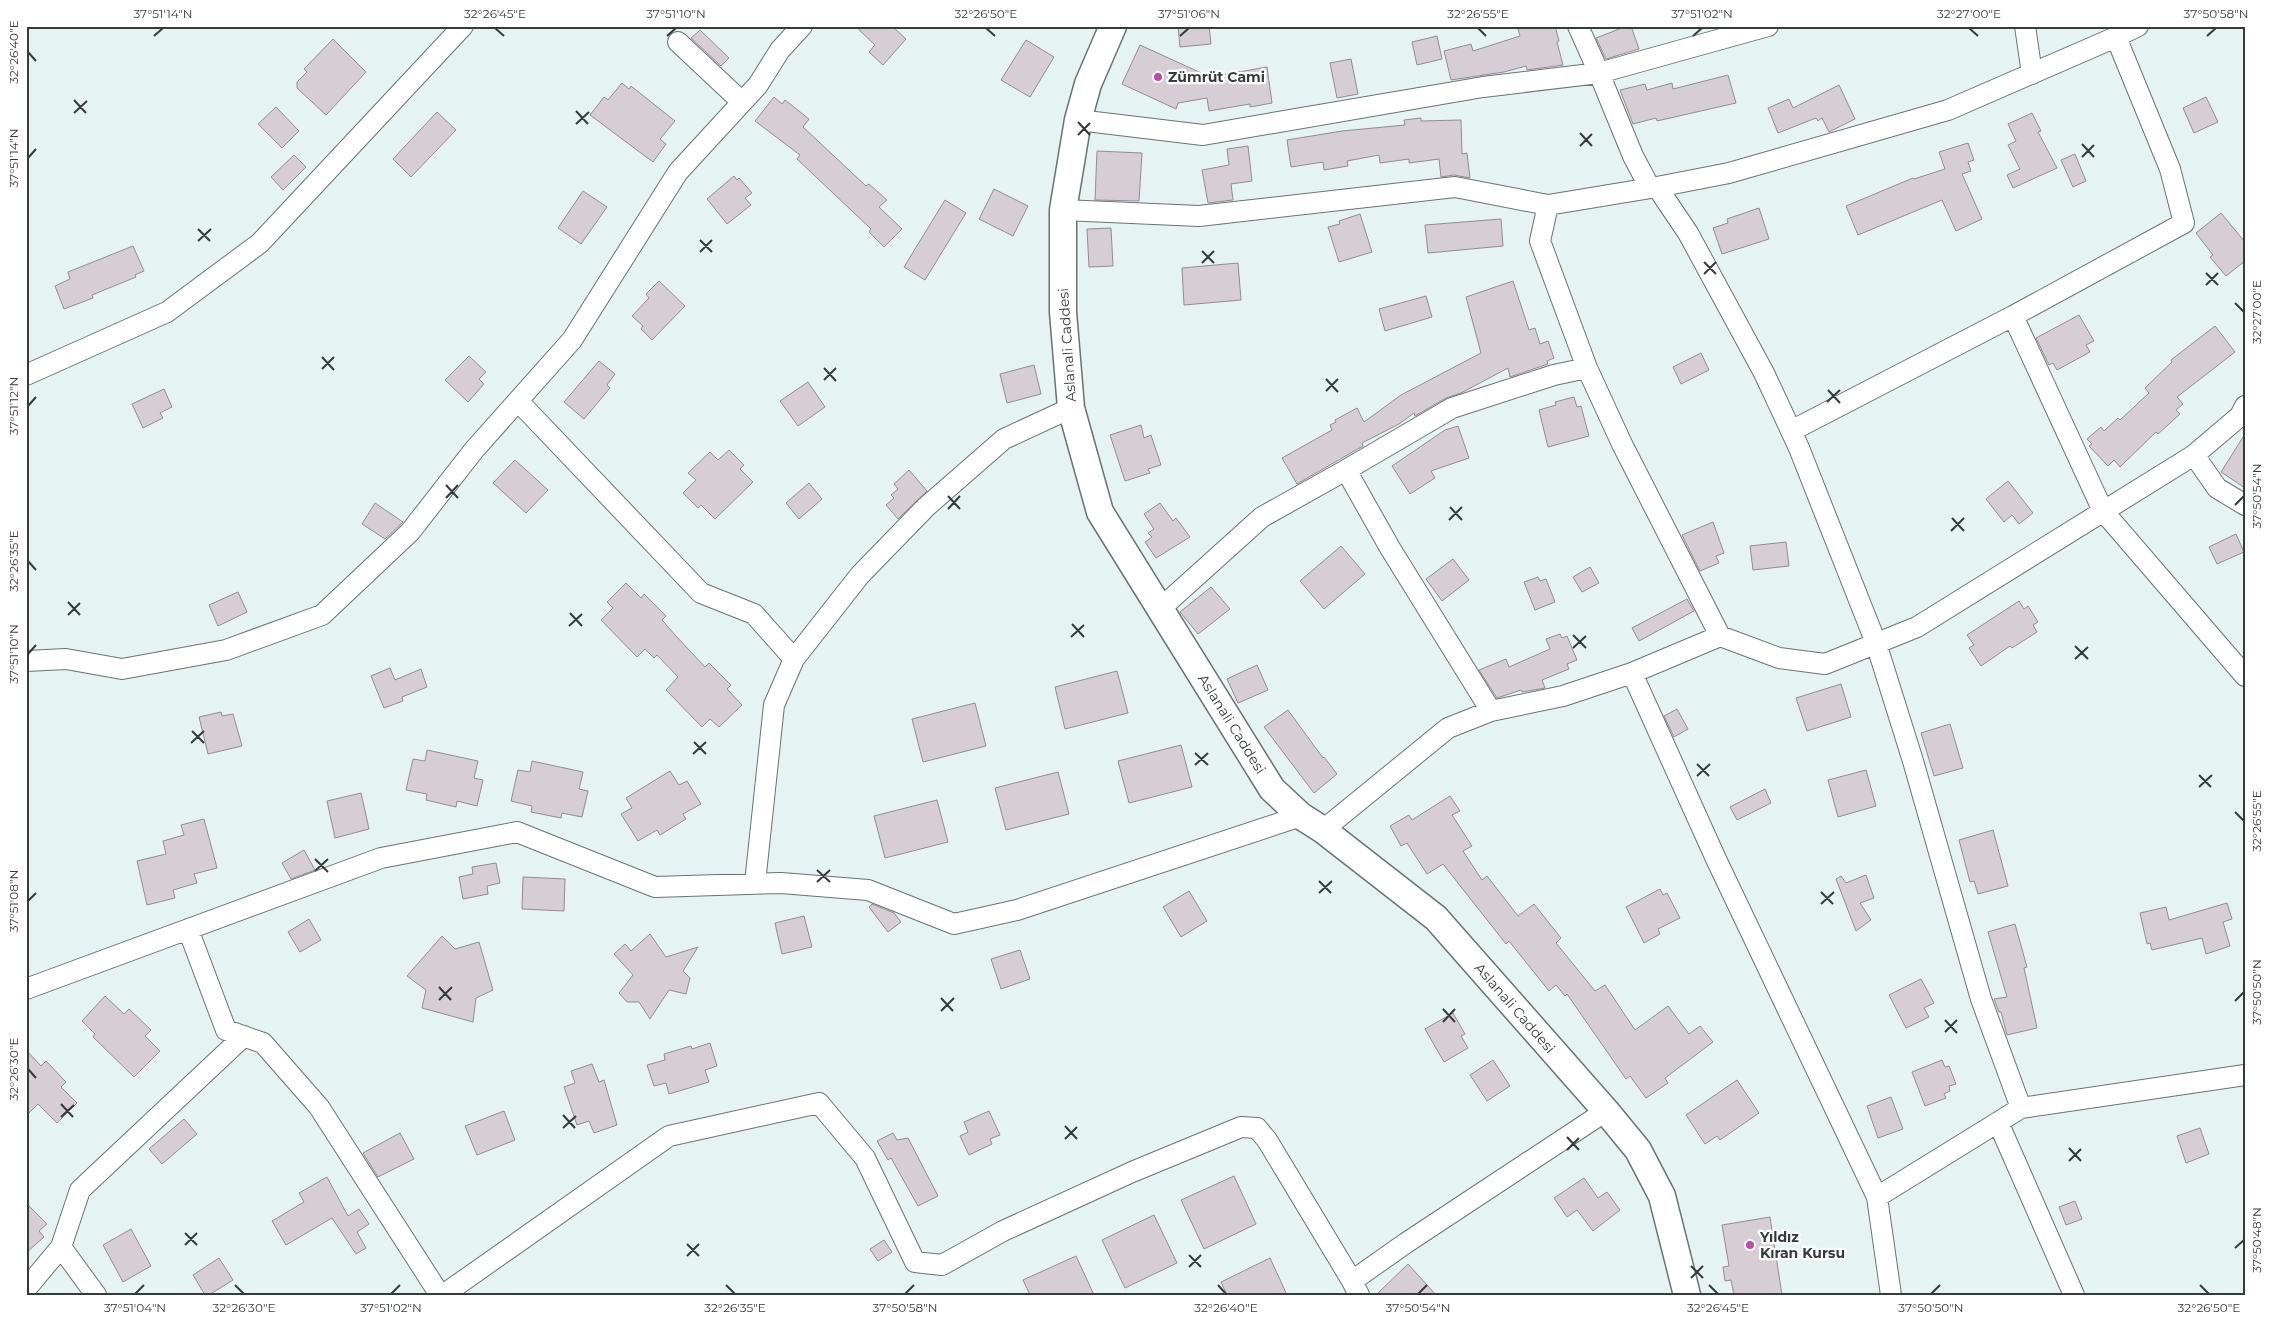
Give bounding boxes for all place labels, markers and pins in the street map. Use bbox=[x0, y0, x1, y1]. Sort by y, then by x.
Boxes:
place label: Zümrüt Cami bbox=[1168, 68, 1265, 86]
marker: Zümrüt Cami bbox=[1152, 71, 1164, 83]
place label: Yıldız Kıran Kursu bbox=[1759, 1228, 1845, 1262]
marker: Yıldız Kıran Kursu bbox=[1744, 1239, 1756, 1251]

